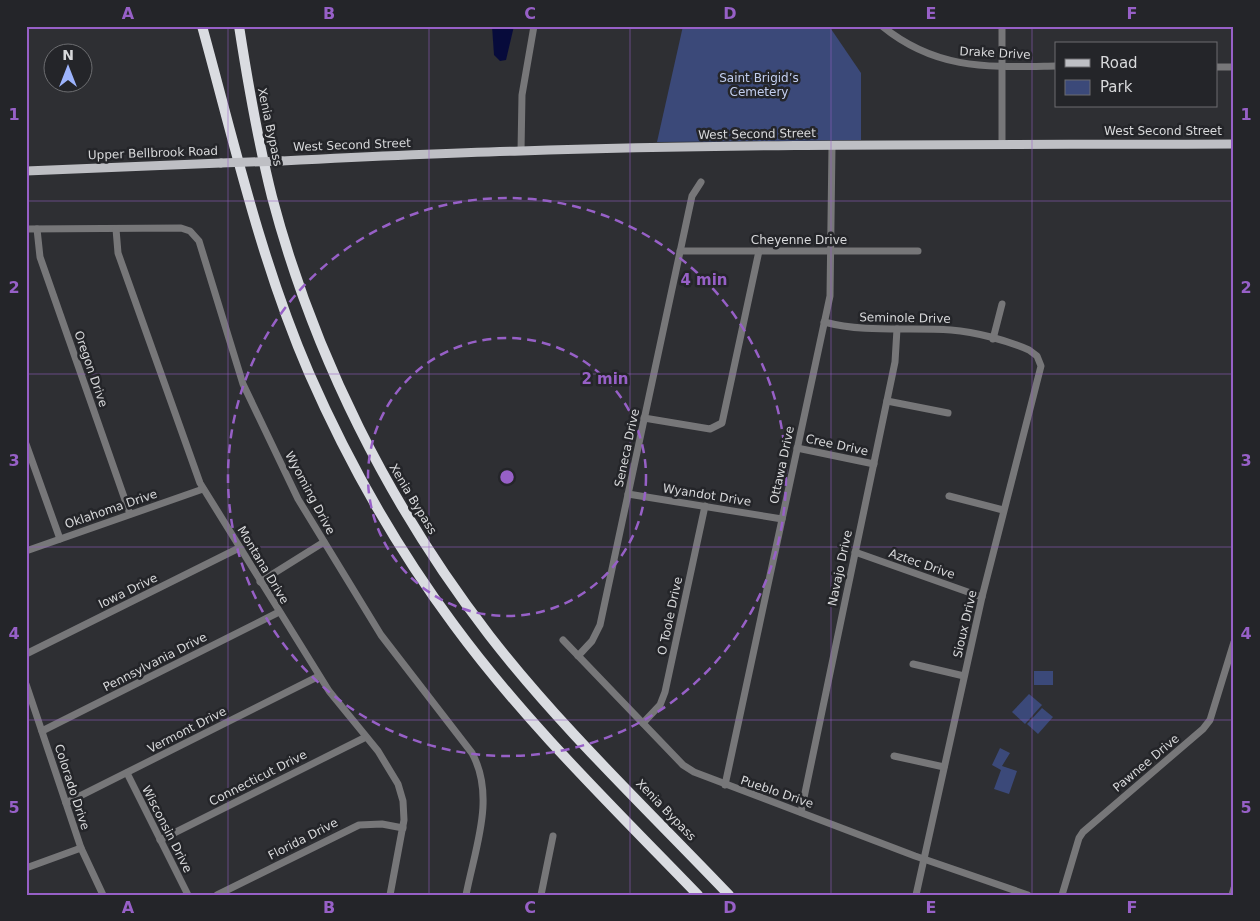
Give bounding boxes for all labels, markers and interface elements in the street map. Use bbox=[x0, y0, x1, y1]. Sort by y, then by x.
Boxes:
text: A bbox=[122, 4, 135, 23]
text: B bbox=[323, 4, 335, 23]
text: C bbox=[524, 4, 536, 23]
text: D bbox=[723, 4, 737, 23]
text: E bbox=[926, 4, 936, 23]
text: F bbox=[1127, 4, 1137, 23]
north arrow bbox=[42, 42, 92, 92]
legend bbox=[1055, 42, 1218, 108]
street label: Drake Drive bbox=[959, 44, 1031, 62]
text: N bbox=[62, 47, 74, 63]
text: Road bbox=[1100, 54, 1138, 72]
park label: Saint Brigid’s Cemetery bbox=[719, 71, 799, 99]
text: Park bbox=[1100, 78, 1133, 96]
street label: Xenia Bypass bbox=[255, 86, 285, 168]
text: 1 bbox=[8, 105, 20, 124]
text: 1 bbox=[1240, 105, 1252, 124]
street label: West Second Street bbox=[1104, 124, 1222, 138]
street label: West Second Street bbox=[698, 126, 816, 142]
street label: West Second Street bbox=[293, 136, 411, 154]
street label: Upper Bellbrook Road bbox=[88, 144, 218, 162]
street label: Cheyenne Drive bbox=[751, 233, 847, 247]
text: 4 min bbox=[680, 271, 728, 289]
text: 2 bbox=[8, 278, 20, 297]
text: 2 bbox=[1240, 278, 1252, 297]
street label: Seminole Drive bbox=[859, 310, 951, 326]
street label: Oregon Drive bbox=[71, 329, 111, 409]
text: 2 min bbox=[581, 370, 629, 388]
street label: Seneca Drive bbox=[612, 408, 642, 488]
street label: Ottawa Drive bbox=[767, 425, 797, 505]
street label: Cree Drive bbox=[804, 432, 870, 458]
street label: Wyoming Drive bbox=[282, 449, 338, 537]
text: 3 bbox=[8, 451, 20, 470]
text: 3 bbox=[1240, 451, 1252, 470]
street label: Xenia Bypass bbox=[386, 461, 440, 537]
centre of rings bbox=[498, 468, 516, 486]
street label: Wyandot Drive bbox=[662, 481, 752, 509]
street label: Oklahoma Drive bbox=[63, 487, 159, 531]
street label: Montana Drive bbox=[234, 524, 292, 606]
street label: Navajo Drive bbox=[825, 529, 855, 607]
street label: Aztec Drive bbox=[887, 546, 957, 582]
street label: Iowa Drive bbox=[96, 571, 160, 611]
street label: O Toole Drive bbox=[655, 576, 685, 656]
street label: Sioux Drive bbox=[950, 589, 980, 659]
text: 4 bbox=[8, 624, 20, 643]
text: 4 bbox=[1240, 624, 1252, 643]
street label: Pennsylvania Drive bbox=[101, 630, 209, 694]
street label: Vermont Drive bbox=[145, 704, 229, 756]
street label: Pawnee Drive bbox=[1110, 731, 1182, 795]
street label: Colorado Drive bbox=[52, 742, 92, 832]
street label: Connecticut Drive bbox=[207, 747, 309, 809]
street label: Pueblo Drive bbox=[739, 773, 815, 811]
street label: Xenia Bypass bbox=[633, 776, 699, 844]
street label: Wisconsin Drive bbox=[139, 783, 195, 875]
text: 5 bbox=[8, 798, 20, 817]
text: 5 bbox=[1240, 798, 1252, 817]
street label: Florida Drive bbox=[266, 815, 340, 863]
text: A bbox=[122, 898, 135, 917]
text: B bbox=[323, 898, 335, 917]
text: C bbox=[524, 898, 536, 917]
text: D bbox=[723, 898, 737, 917]
text: E bbox=[926, 898, 936, 917]
text: F bbox=[1127, 898, 1137, 917]

